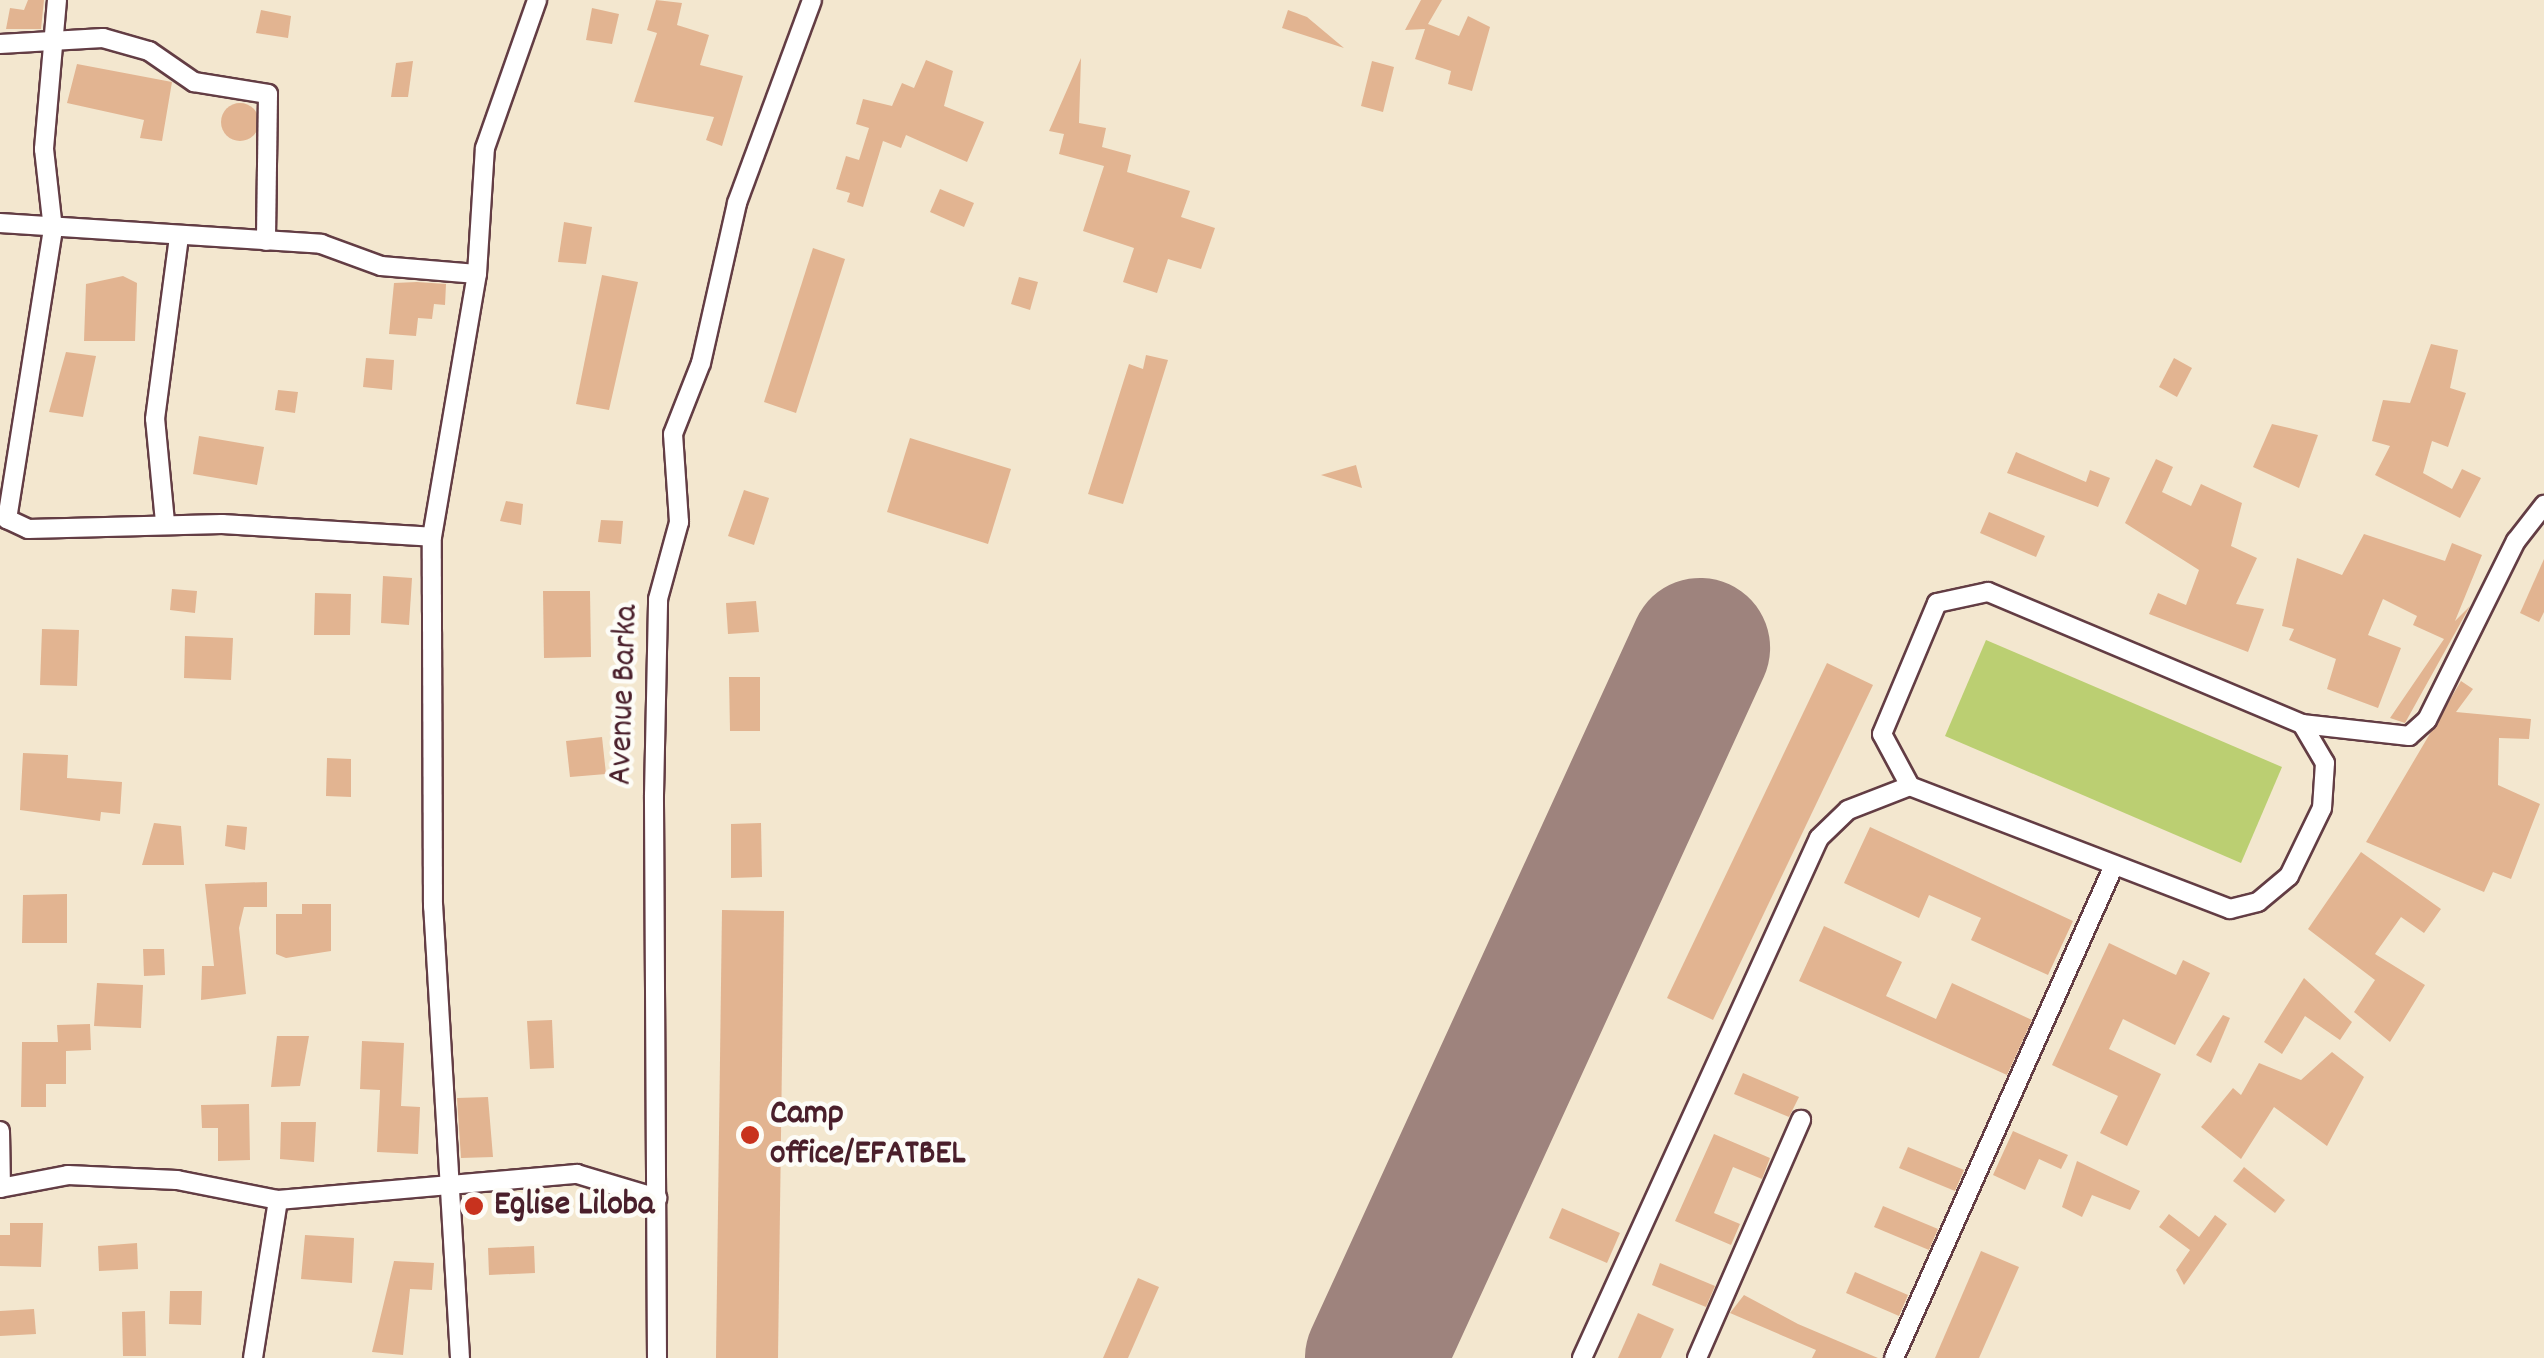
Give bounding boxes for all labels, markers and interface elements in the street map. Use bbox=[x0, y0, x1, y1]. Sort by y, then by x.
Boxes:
street label: Avenue Barka bbox=[601, 604, 649, 786]
place label: Camp office/EFATBEL bbox=[770, 1094, 966, 1176]
marker: Camp office/EFATBEL bbox=[739, 1124, 761, 1146]
place label: Eglise Liloba bbox=[494, 1185, 654, 1227]
marker: Eglise Liloba bbox=[463, 1195, 485, 1217]

